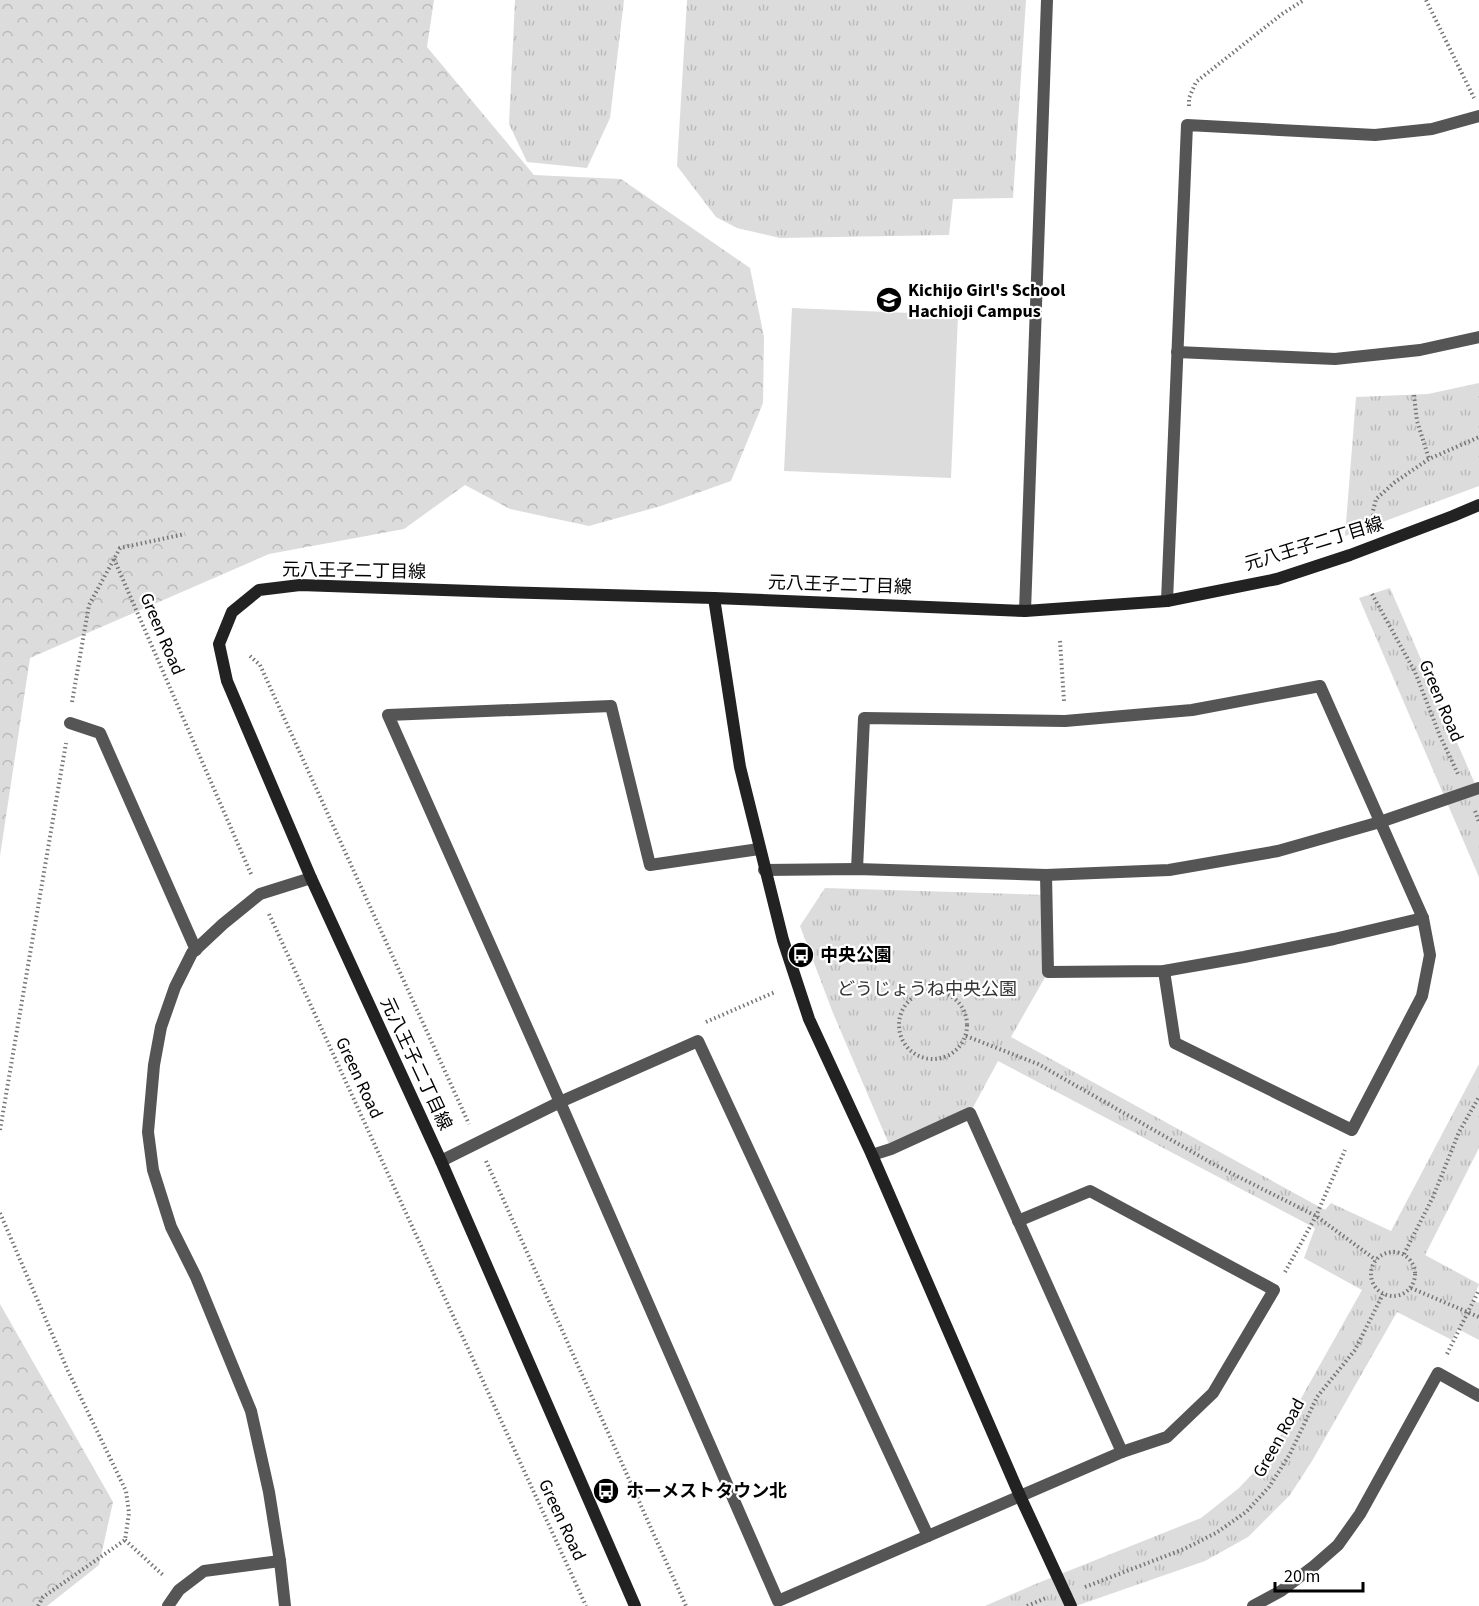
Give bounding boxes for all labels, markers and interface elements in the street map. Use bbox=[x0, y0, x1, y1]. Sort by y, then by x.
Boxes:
place label: Kichijo Girl's School Hachioji Campus bbox=[908, 278, 1066, 324]
school or university icon: Kichijo Girl's School Hachioji Campus bbox=[874, 285, 904, 315]
street label: 元八王子二丁目線 bbox=[1241, 511, 1387, 577]
street label: 元八王子二丁目線 bbox=[282, 557, 426, 585]
street label: 元八王子二丁目線 bbox=[768, 570, 912, 600]
street label: Green Road bbox=[133, 589, 191, 679]
street label: Green Road bbox=[1412, 656, 1470, 746]
bus stop icon: 中央公園 bbox=[786, 940, 816, 970]
place label: 中央公園 bbox=[820, 943, 892, 968]
park label: どうじょうね中央公園 bbox=[837, 977, 1017, 1002]
street label: 元八王子二丁目線 bbox=[374, 993, 458, 1135]
street label: Green Road bbox=[329, 1033, 389, 1123]
street label: Green Road bbox=[1247, 1394, 1311, 1482]
street label: Green Road bbox=[532, 1475, 592, 1565]
bus stop icon: ホーメストタウン北 bbox=[591, 1476, 621, 1506]
place label: ホーメストタウン北 bbox=[626, 1479, 787, 1504]
scale bar bbox=[1275, 1555, 1364, 1593]
text: 20 m bbox=[1284, 1564, 1320, 1589]

